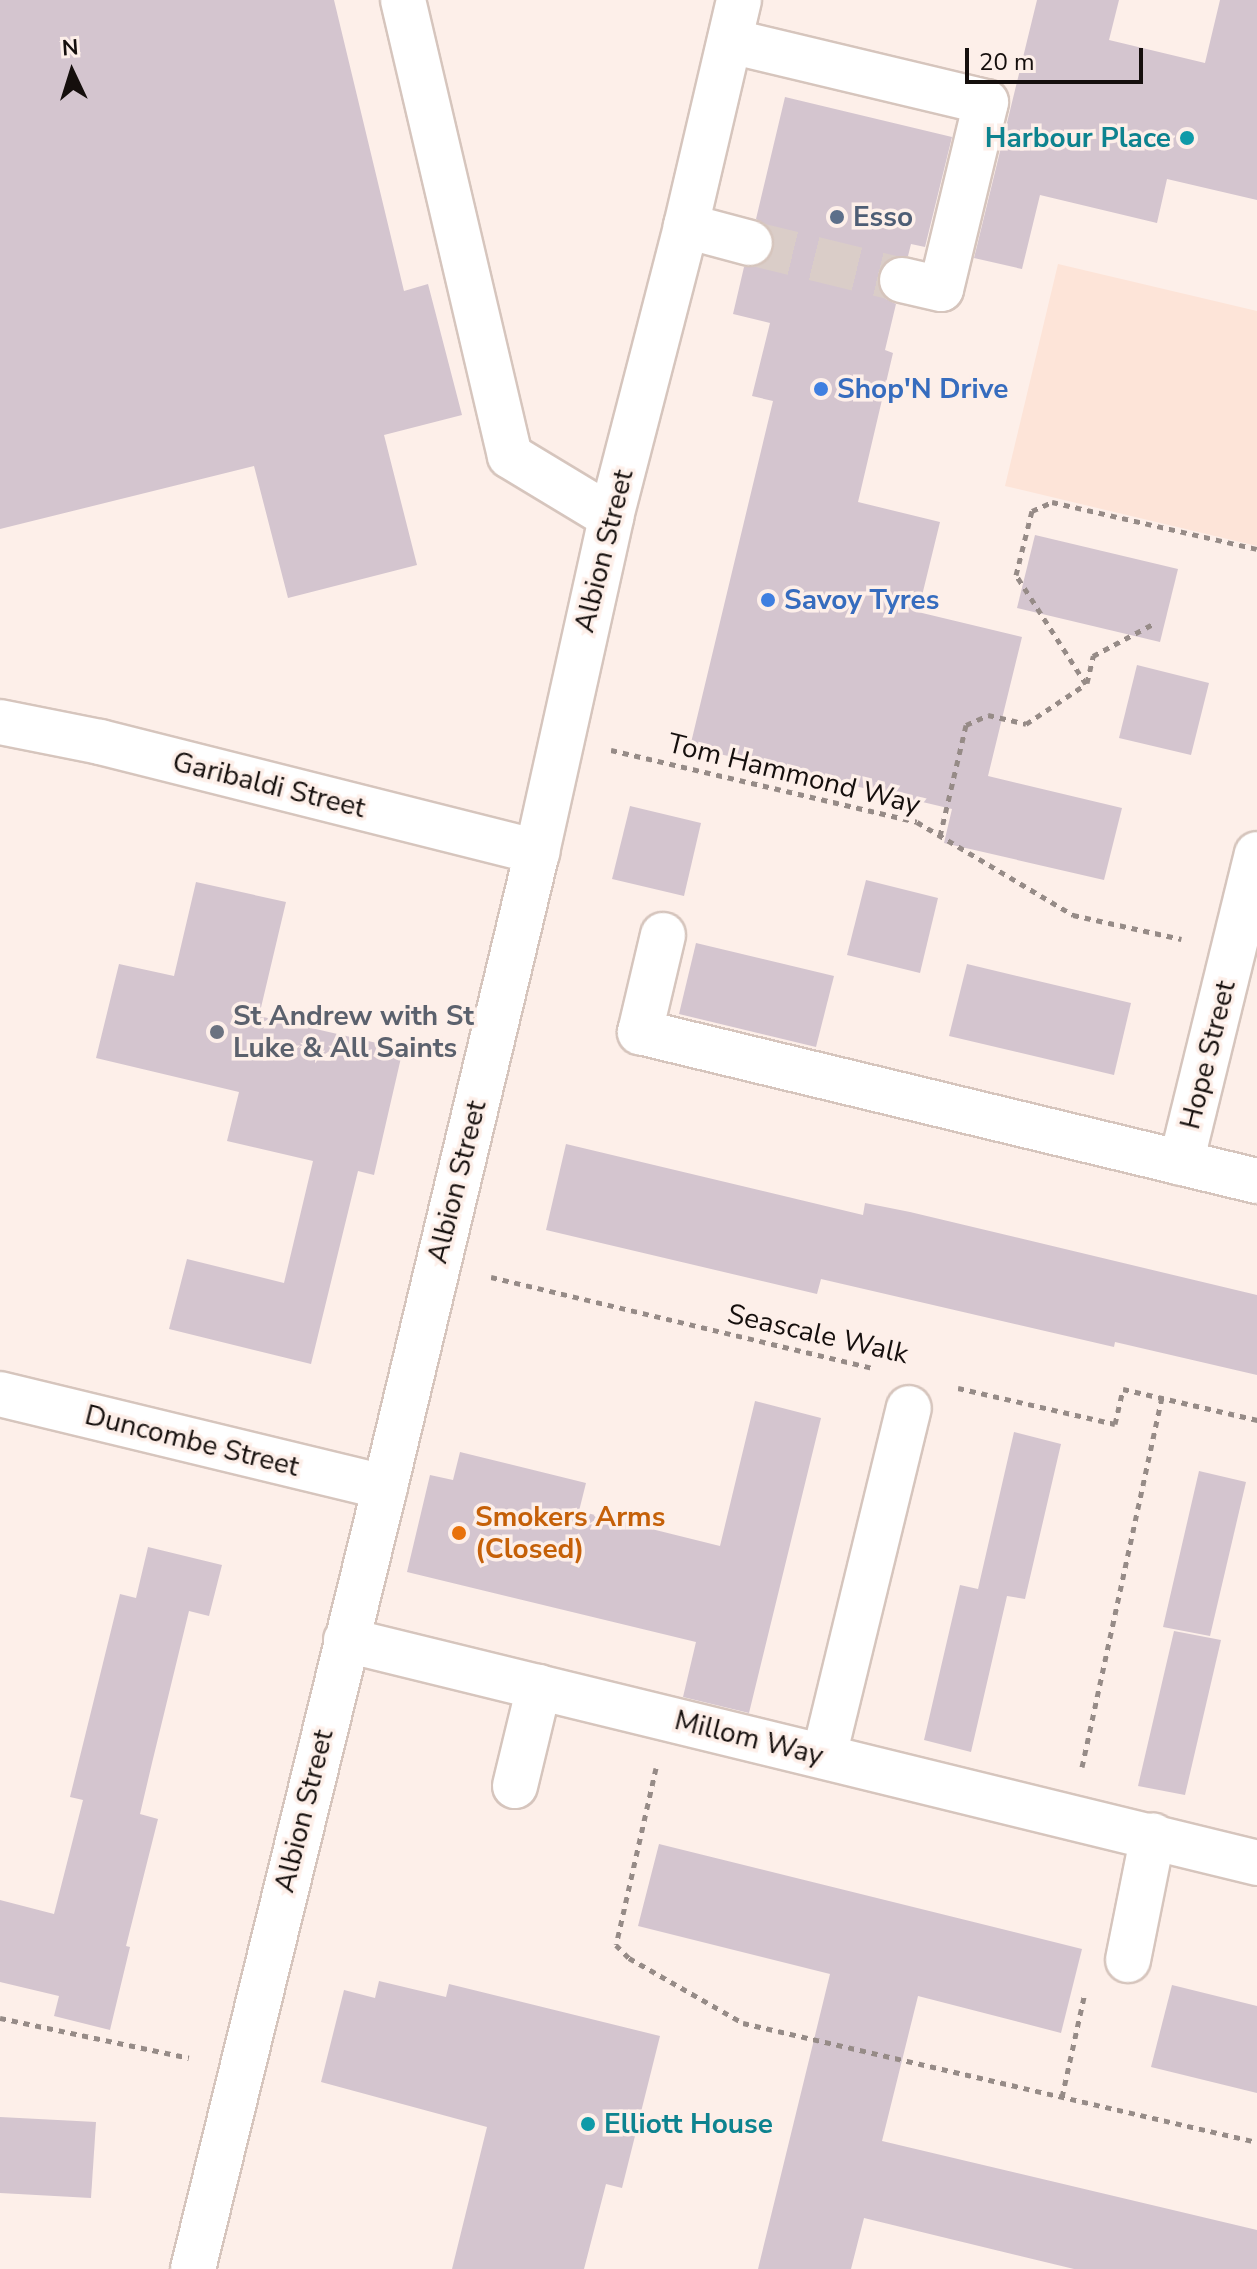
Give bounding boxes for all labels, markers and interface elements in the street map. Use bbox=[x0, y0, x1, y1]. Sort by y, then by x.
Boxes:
north arrow bbox=[32, 32, 112, 112]
scale bar bbox=[969, 32, 1147, 82]
text: N bbox=[61, 33, 80, 64]
text: 20 m bbox=[979, 46, 1035, 78]
place label: Harbour Place bbox=[985, 121, 1171, 155]
marker: Harbour Place bbox=[1178, 129, 1196, 147]
place label: Esso bbox=[853, 200, 913, 234]
marker: Esso bbox=[828, 208, 846, 226]
place label: Shop'N Drive bbox=[837, 372, 1008, 406]
marker: Shop'N Drive bbox=[812, 380, 830, 398]
street label: Albion Street bbox=[568, 466, 640, 636]
place label: Savoy Tyres bbox=[784, 583, 939, 617]
marker: Savoy Tyres bbox=[759, 591, 777, 609]
street label: Tom Hammond Way bbox=[664, 726, 924, 822]
street label: Garibaldi Street bbox=[169, 745, 369, 825]
street label: Hope Street bbox=[1173, 977, 1243, 1133]
place label: St Andrew with St Luke & All Saints bbox=[233, 999, 474, 1065]
marker: St Andrew with St Luke & All Saints bbox=[208, 1023, 226, 1041]
street label: Albion Street bbox=[421, 1097, 493, 1267]
street label: Seascale Walk bbox=[724, 1297, 912, 1371]
street label: Duncombe Street bbox=[81, 1398, 303, 1484]
place label: Smokers Arms (Closed) bbox=[475, 1500, 665, 1566]
marker: Smokers Arms (Closed) bbox=[450, 1524, 468, 1542]
street label: Millom Way bbox=[671, 1703, 827, 1773]
street label: Albion Street bbox=[268, 1726, 340, 1896]
place label: Elliott House bbox=[604, 2107, 773, 2141]
marker: Elliott House bbox=[579, 2115, 597, 2133]

